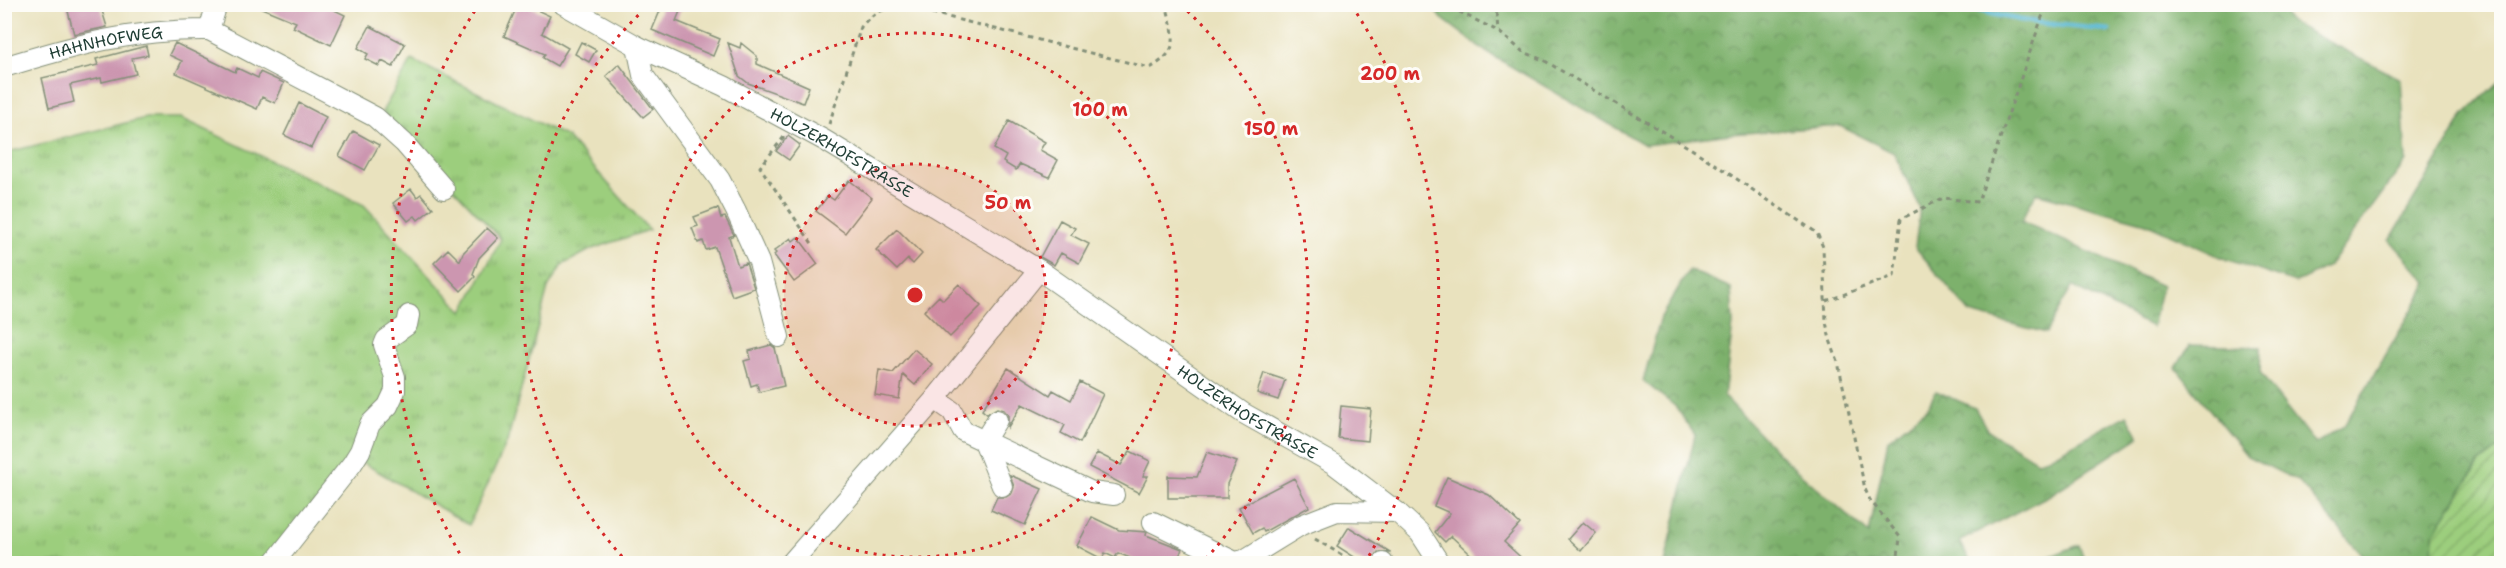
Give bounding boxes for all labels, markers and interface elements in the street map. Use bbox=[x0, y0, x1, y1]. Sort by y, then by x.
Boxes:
street label: HAHNHOFWEG bbox=[46, 22, 164, 64]
text: 200 m bbox=[1360, 62, 1421, 86]
text: 100 m bbox=[1072, 98, 1128, 122]
street label: HOLZERHOFSTRASSE bbox=[766, 103, 917, 202]
text: 150 m bbox=[1244, 117, 1299, 141]
text: 50 m bbox=[985, 191, 1032, 215]
centre of rings bbox=[905, 285, 925, 305]
street label: HOLZERHOFSTRASSE bbox=[1173, 360, 1321, 464]

